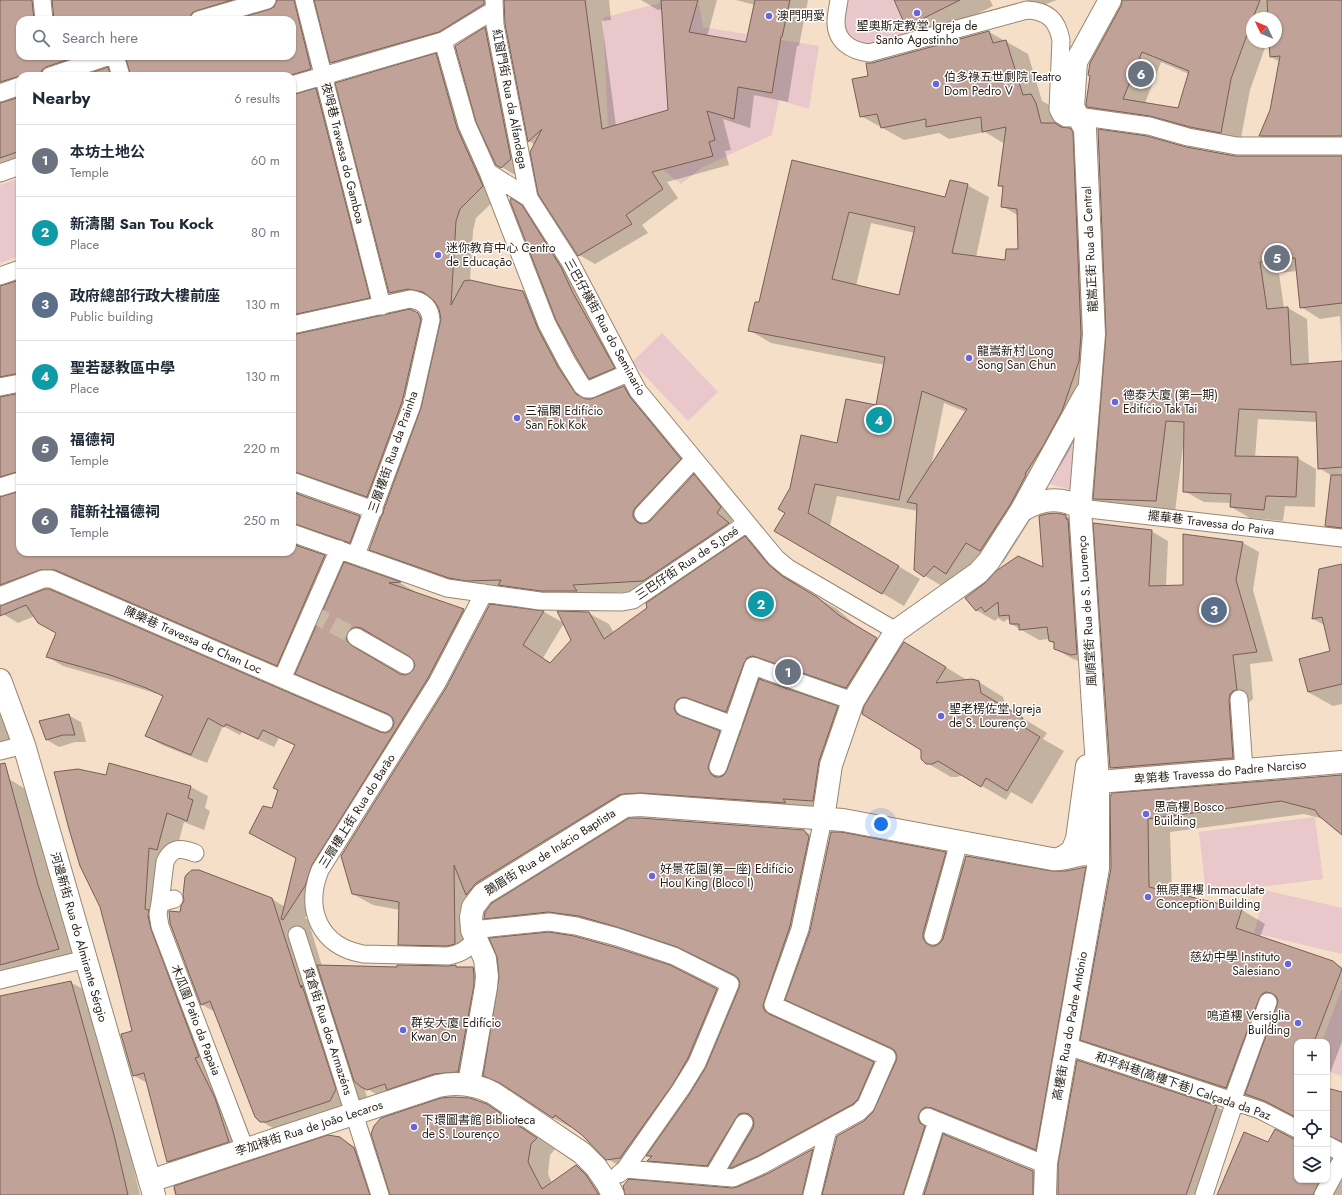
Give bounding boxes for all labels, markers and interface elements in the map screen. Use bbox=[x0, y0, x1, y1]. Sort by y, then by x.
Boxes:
place label: 澳門明愛 bbox=[777, 7, 825, 25]
marker: 聖奧斯定教堂 Igreja de Santo Agostinho bbox=[912, 8, 922, 18]
marker: 澳門明愛 bbox=[764, 11, 774, 21]
north arrow bbox=[1246, 12, 1282, 48]
search box bbox=[16, 16, 296, 60]
place label: 聖奧斯定教堂 Igreja de Santo Agostinho bbox=[857, 17, 977, 49]
icon: search bbox=[30, 27, 52, 49]
text: Search here bbox=[62, 27, 138, 49]
street label: 紅窗門街 Rua da Alfandega bbox=[488, 28, 532, 171]
pin: 6 bbox=[1128, 59, 1154, 89]
place label: 伯多祿五世劇院 Teatro Dom Pedro V bbox=[944, 68, 1062, 100]
marker: 伯多祿五世劇院 Teatro Dom Pedro V bbox=[931, 79, 941, 89]
street label: 夜呣巷 Travessa do Gamboa bbox=[317, 80, 369, 226]
text: Nearby bbox=[32, 86, 90, 110]
text: 6 results bbox=[234, 89, 280, 108]
text: 本坊土地公 bbox=[70, 141, 145, 163]
text: 1 bbox=[42, 151, 48, 170]
text: 60 m bbox=[251, 151, 280, 170]
text: Temple bbox=[70, 163, 109, 182]
street label: 龍嵩正街 Rua da Central bbox=[1078, 185, 1102, 313]
text: 新濤閣 San Tou Kock bbox=[70, 213, 214, 235]
text: 2 bbox=[41, 223, 49, 242]
text: 80 m bbox=[251, 223, 280, 242]
text: Place bbox=[70, 235, 99, 254]
place label: 迷你教育中心 Centro de Educação bbox=[446, 239, 556, 271]
pin: 5 bbox=[1264, 243, 1290, 273]
marker: 迷你教育中心 Centro de Educação bbox=[433, 250, 443, 260]
street label: 三巴仔橫街 Rua do Seminario bbox=[560, 255, 650, 399]
text: 政府總部行政大樓前座 bbox=[70, 285, 220, 307]
text: 3 bbox=[41, 295, 49, 314]
text: 130 m bbox=[245, 295, 280, 314]
text: Public building bbox=[70, 307, 153, 326]
place label: 龍嵩新村 Long Song San Chun bbox=[977, 342, 1056, 374]
marker: 龍嵩新村 Long Song San Chun bbox=[964, 353, 974, 363]
text: 聖若瑟教區中學 bbox=[70, 357, 175, 379]
text: 4 bbox=[40, 367, 50, 386]
text: 130 m bbox=[245, 367, 280, 386]
text: Place bbox=[70, 379, 99, 398]
place label: 德泰大廈 (第一期) Edifício Tak Tai bbox=[1123, 386, 1218, 418]
street label: 三層樓街 Rua da Prainha bbox=[364, 388, 422, 515]
marker: 德泰大廈 (第一期) Edifício Tak Tai bbox=[1110, 397, 1120, 407]
place label: 三福閣 Edifício San Fok Kok bbox=[525, 402, 604, 434]
pin: 4 bbox=[866, 405, 892, 435]
marker: 三福閣 Edifício San Fok Kok bbox=[512, 413, 522, 423]
text: 福德祠 bbox=[70, 429, 115, 451]
text: 5 bbox=[41, 439, 49, 458]
text: 220 m bbox=[243, 439, 280, 458]
text: Temple bbox=[70, 451, 109, 470]
text: 龍新社福德祠 bbox=[70, 501, 160, 523]
street label: 擺華巷 Travessa do Paiva bbox=[1147, 506, 1276, 540]
text: 6 bbox=[41, 511, 49, 530]
text: 250 m bbox=[243, 511, 280, 530]
street label: 三巴仔街 Rua de S.José bbox=[632, 522, 742, 604]
text: Temple bbox=[70, 523, 109, 542]
street label: 風順堂街 Rua de S. Lourenço bbox=[1073, 534, 1101, 687]
pin: 2 bbox=[748, 589, 774, 619]
pin: 3 bbox=[1201, 595, 1227, 625]
street label: 陳樂巷 Travessa de Chan Loc bbox=[121, 602, 265, 679]
pin: 1 bbox=[775, 657, 801, 687]
place label: 聖老楞佐堂 Igreja de S. Lourenço bbox=[949, 700, 1041, 732]
marker: 聖老楞佐堂 Igreja de S. Lourenço bbox=[936, 711, 946, 721]
street label: 三層樓上街 Rua do Barão bbox=[314, 750, 400, 872]
street label: 卑第巷 Travessa do Padre Narciso bbox=[1133, 755, 1307, 789]
place label: 思高樓 Bosco Building bbox=[1154, 798, 1224, 830]
street label: 鵝眉街 Rua de Inácio Baptista bbox=[481, 804, 619, 900]
marker: 思高樓 Bosco Building bbox=[1141, 809, 1151, 819]
your location bbox=[871, 814, 891, 834]
street label: 河邊新街 Rua do Almirante Sérgio bbox=[46, 850, 112, 1025]
place label: 好景花園(第一座) Edifício Hou King (Bloco I) bbox=[660, 860, 794, 892]
marker: 好景花園(第一座) Edifício Hou King (Bloco I) bbox=[647, 871, 657, 881]
place label: 無原罪樓 Immaculate Conception Building bbox=[1156, 881, 1265, 913]
marker: 無原罪樓 Immaculate Conception Building bbox=[1143, 892, 1153, 902]
place label: 慈幼中學 Instituto Salesiano bbox=[1190, 948, 1280, 980]
street label: 高樓街 Rua do Padre António bbox=[1048, 950, 1092, 1102]
marker: 慈幼中學 Instituto Salesiano bbox=[1283, 959, 1293, 969]
street label: 木瓜圍 Patio da Papaia bbox=[167, 962, 226, 1078]
street label: 貨倉街 Rua dos Armazéns bbox=[299, 965, 357, 1097]
place label: 鳴道樓 Versiglia Building bbox=[1207, 1007, 1290, 1039]
place label: 群安大廈 Edifício Kwan On bbox=[411, 1014, 502, 1046]
marker: 鳴道樓 Versiglia Building bbox=[1293, 1018, 1303, 1028]
marker: 群安大廈 Edifício Kwan On bbox=[398, 1025, 408, 1035]
map controls bbox=[1294, 1039, 1330, 1183]
button: + bbox=[1294, 1039, 1330, 1075]
street label: 和平斜巷(高樓下巷) Calçada da Paz bbox=[1092, 1047, 1274, 1125]
button: − bbox=[1294, 1075, 1330, 1111]
street label: 李加祿街 Rua de João Lecaros bbox=[233, 1096, 385, 1160]
place label: 下環圖書館 Biblioteca de S. Lourenço bbox=[422, 1111, 535, 1143]
button: locate bbox=[1294, 1111, 1330, 1147]
marker: 下環圖書館 Biblioteca de S. Lourenço bbox=[409, 1122, 419, 1132]
button: layers bbox=[1294, 1147, 1330, 1183]

